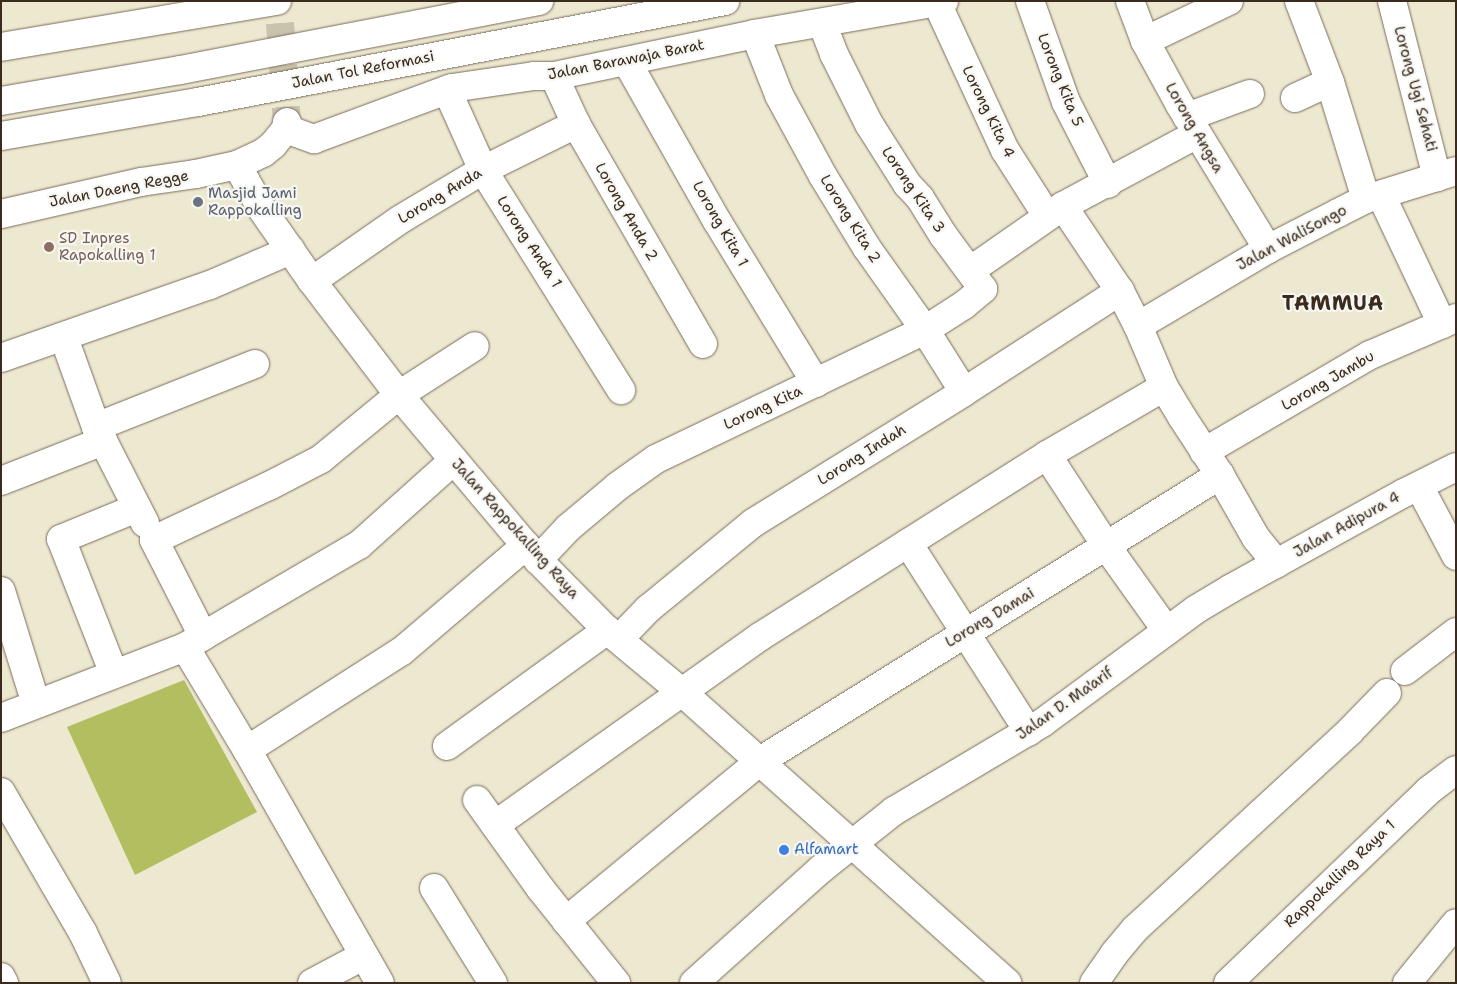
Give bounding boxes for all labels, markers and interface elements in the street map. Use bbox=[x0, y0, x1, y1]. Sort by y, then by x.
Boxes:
street label: Lorong Ugi Sehati bbox=[1390, 24, 1440, 154]
street label: Lorong Kita 5 bbox=[1033, 31, 1087, 129]
street label: Jalan Barawaja Barat bbox=[546, 36, 706, 84]
street label: Jalan Tol Reformasi bbox=[290, 47, 436, 93]
street label: Lorong Kita 4 bbox=[958, 63, 1018, 161]
street label: Lorong Angsa bbox=[1161, 80, 1227, 176]
street label: Lorong Kita 3 bbox=[878, 143, 948, 237]
street label: Lorong Anda 2 bbox=[591, 160, 661, 264]
street label: Lorong Anda bbox=[395, 164, 485, 228]
street label: Jalan Daeng Regge bbox=[48, 167, 190, 211]
street label: Lorong Kita 2 bbox=[816, 172, 884, 266]
street label: Lorong Kita 1 bbox=[688, 178, 752, 270]
place label: Masjid Jami Rappokalling bbox=[208, 184, 302, 219]
street label: Lorong Anda 1 bbox=[493, 193, 565, 291]
marker: Masjid Jami Rappokalling bbox=[192, 196, 204, 208]
street label: Jalan WaliSongo bbox=[1234, 201, 1350, 275]
place label: SD Inpres Rapokalling 1 bbox=[59, 229, 156, 264]
marker: SD Inpres Rapokalling 1 bbox=[43, 241, 55, 253]
district label: TAMMUA bbox=[1281, 291, 1385, 315]
street label: Lorong Jambu bbox=[1278, 347, 1378, 415]
street label: Lorong Kita bbox=[721, 382, 805, 434]
street label: Lorong Indah bbox=[814, 421, 910, 489]
street label: Jalan Rappokalling Raya bbox=[447, 455, 583, 603]
street label: Jalan Adipura 4 bbox=[1291, 488, 1403, 562]
street label: Lorong Damai bbox=[942, 584, 1038, 652]
street label: Jalan D. Ma'arif bbox=[1013, 664, 1117, 744]
street label: Rappokalling Raya 1 bbox=[1281, 816, 1399, 932]
place label: Alfamart bbox=[794, 841, 858, 859]
marker: Alfamart bbox=[778, 844, 790, 856]

